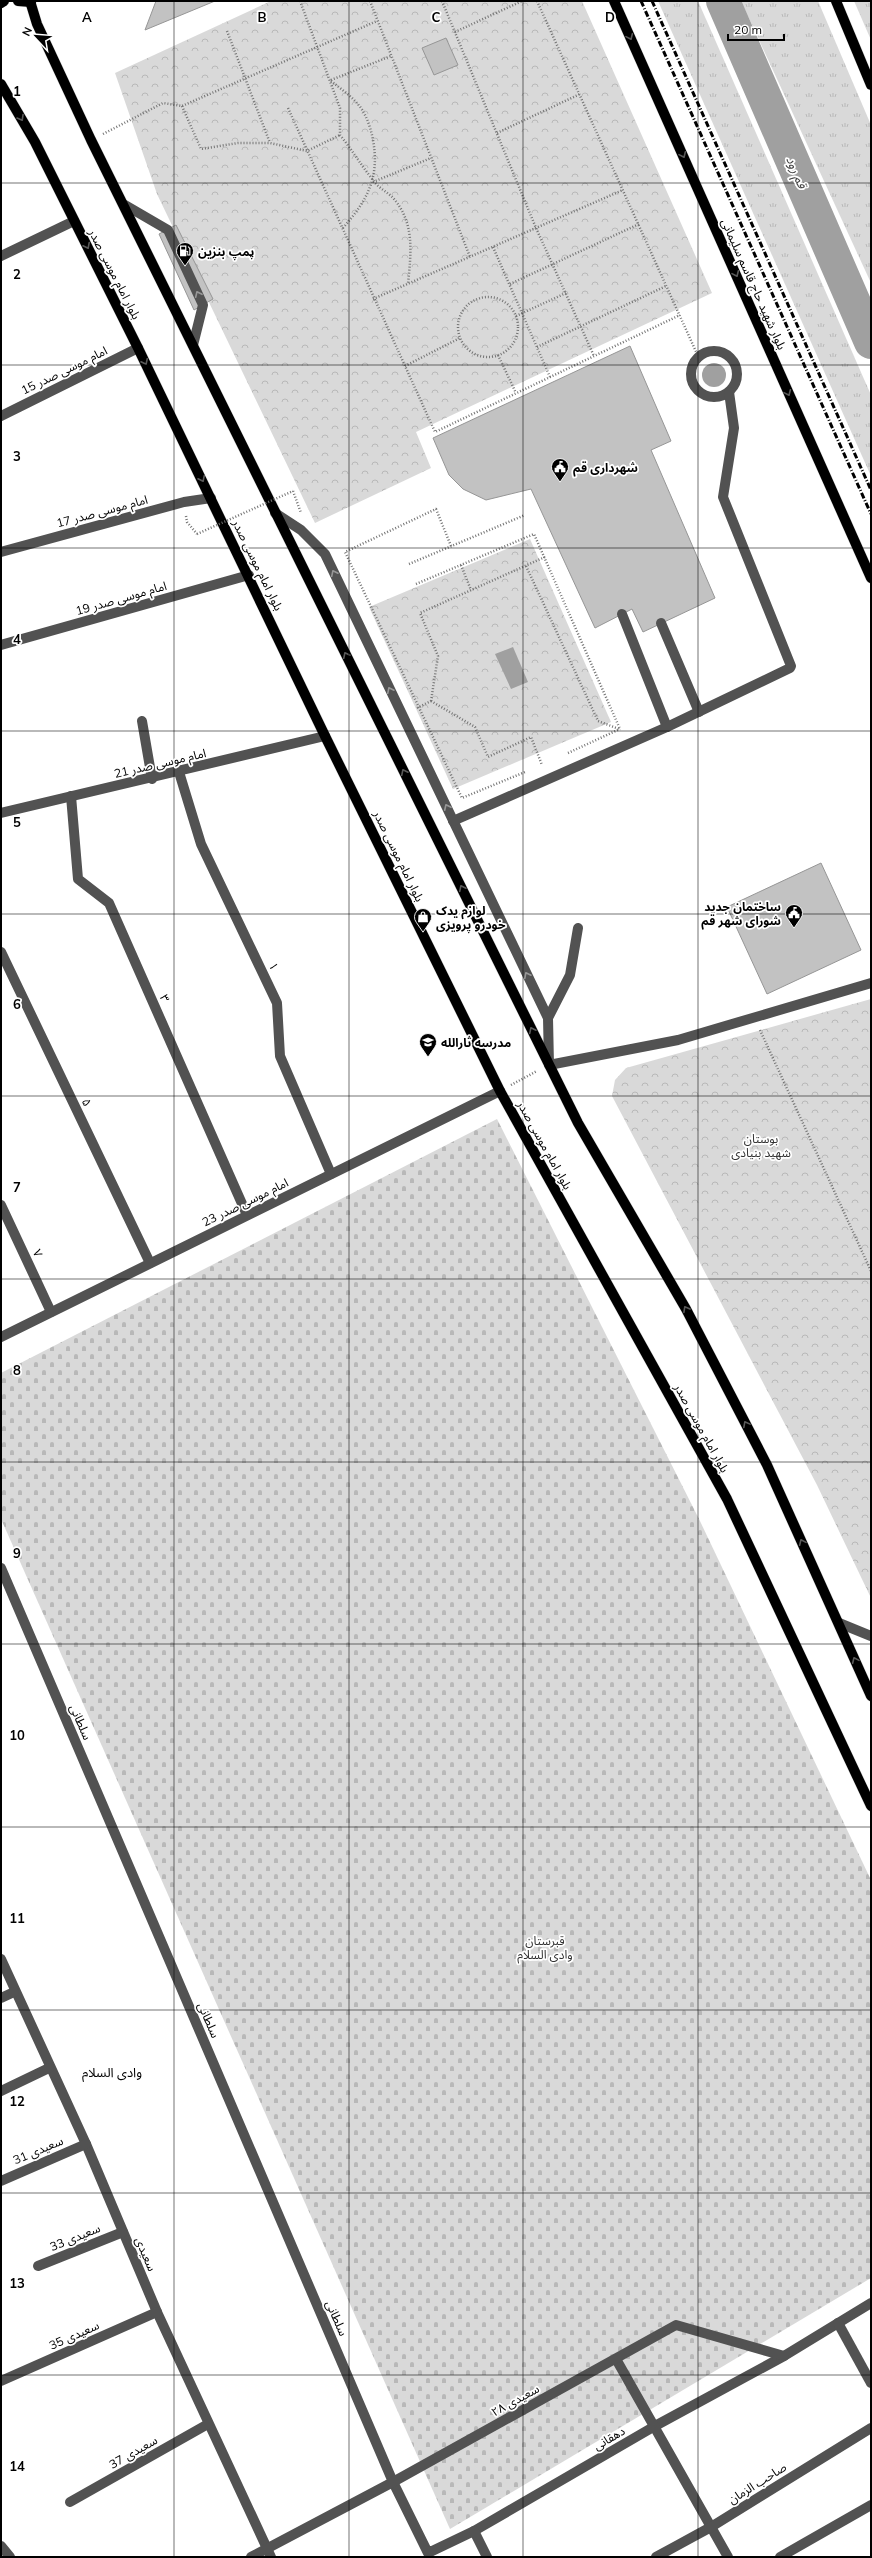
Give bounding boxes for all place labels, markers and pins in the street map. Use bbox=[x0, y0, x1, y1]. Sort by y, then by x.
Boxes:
fuel station icon: پمپ بنزین bbox=[175, 241, 195, 266]
place label: پمپ بنزین bbox=[198, 244, 254, 261]
public building icon: شهرداری قم bbox=[550, 457, 570, 482]
place label: شهرداری قم bbox=[573, 460, 638, 477]
place label: ساختمان جدید شورای شهر قم bbox=[701, 899, 781, 930]
place label: لوازم یدک خودرو پرویزی bbox=[436, 903, 506, 933]
public building icon: ساختمان جدید شورای شهر قم bbox=[784, 903, 804, 928]
shop icon: لوازم یدک خودرو پرویزی bbox=[413, 907, 433, 932]
school or university icon: مدرسه ثارالله bbox=[418, 1032, 438, 1057]
place label: مدرسه ثارالله bbox=[441, 1035, 511, 1050]

